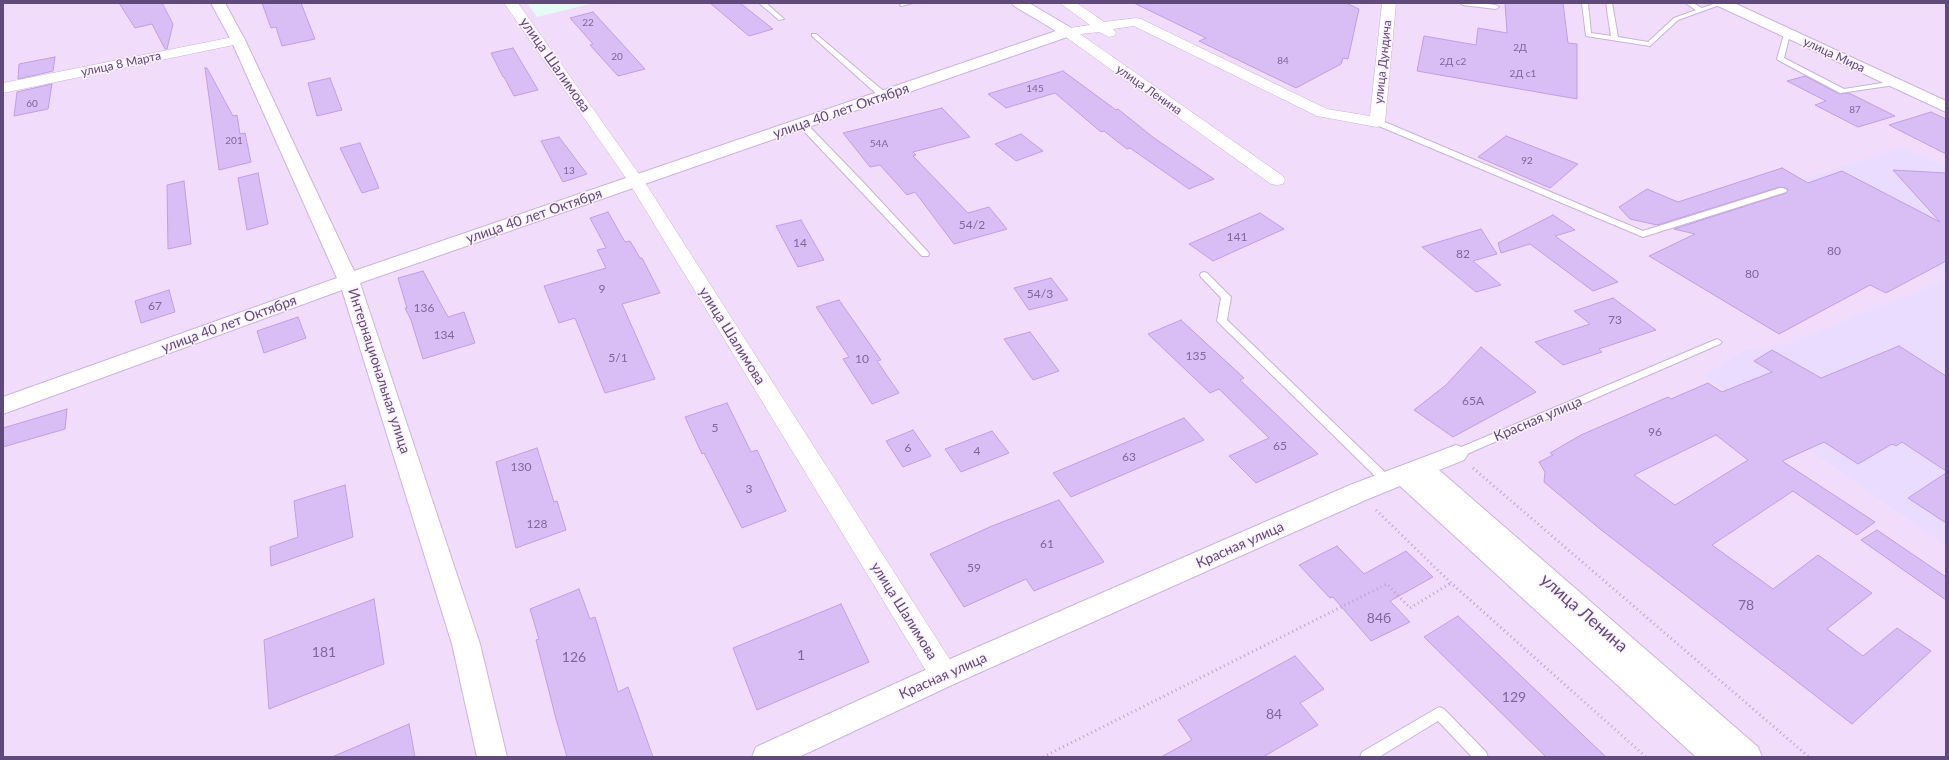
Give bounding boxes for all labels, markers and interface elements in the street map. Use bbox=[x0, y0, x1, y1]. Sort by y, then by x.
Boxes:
street label: улица Шалимова bbox=[516, 14, 594, 116]
house number: 22 bbox=[582, 17, 594, 29]
street label: улица Дундича bbox=[1371, 19, 1395, 105]
street label: улица Мира bbox=[1801, 34, 1867, 76]
house number: 2Д bbox=[1513, 42, 1527, 54]
street label: улица 8 Марта bbox=[80, 49, 162, 79]
house number: 20 bbox=[611, 51, 623, 63]
house number: 84 bbox=[1277, 55, 1289, 67]
house number: 2Д с2 bbox=[1440, 56, 1466, 68]
street label: улица Ленина bbox=[1113, 62, 1185, 118]
house number: 2Д с1 bbox=[1510, 68, 1536, 80]
street label: улица 40 лет Октября bbox=[771, 80, 911, 142]
house number: 145 bbox=[1026, 83, 1044, 95]
house number: 60 bbox=[26, 98, 38, 110]
house number: 87 bbox=[1849, 104, 1861, 116]
house number: 201 bbox=[225, 135, 243, 147]
house number: 54А bbox=[870, 138, 888, 150]
house number: 92 bbox=[1521, 155, 1533, 167]
house number: 13 bbox=[563, 165, 575, 177]
street label: улица 40 лет Октября bbox=[464, 185, 604, 247]
house number: 54/2 bbox=[959, 218, 985, 232]
house number: 141 bbox=[1227, 230, 1247, 244]
house number: 14 bbox=[793, 236, 807, 250]
house number: 80 bbox=[1827, 244, 1841, 258]
house number: 82 bbox=[1456, 247, 1470, 261]
house number: 80 bbox=[1745, 267, 1759, 281]
house number: 9 bbox=[599, 282, 605, 296]
street label: улица Шалимова bbox=[695, 284, 769, 388]
street label: Интернациональная улица bbox=[344, 286, 414, 456]
house number: 54/3 bbox=[1027, 287, 1053, 301]
street label: улица 40 лет Октября bbox=[159, 292, 299, 356]
house number: 67 bbox=[148, 299, 162, 313]
house number: 136 bbox=[414, 301, 434, 315]
house number: 73 bbox=[1608, 313, 1622, 327]
house number: 134 bbox=[434, 328, 454, 342]
house number: 135 bbox=[1186, 349, 1206, 363]
house number: 5/1 bbox=[608, 351, 628, 365]
house number: 10 bbox=[855, 352, 869, 366]
street label: Красная улица bbox=[1491, 393, 1585, 445]
house number: 65А bbox=[1462, 394, 1484, 408]
house number: 5 bbox=[712, 421, 718, 435]
house number: 96 bbox=[1648, 425, 1662, 439]
house number: 65 bbox=[1273, 439, 1287, 453]
house number: 6 bbox=[905, 441, 911, 455]
house number: 4 bbox=[974, 444, 980, 458]
house number: 63 bbox=[1122, 450, 1136, 464]
house number: 130 bbox=[511, 460, 531, 474]
house number: 3 bbox=[746, 482, 752, 496]
house number: 128 bbox=[527, 517, 547, 531]
street label: Красная улица bbox=[1193, 518, 1287, 572]
house number: 61 bbox=[1040, 537, 1054, 551]
street label: улица Шалимова bbox=[867, 559, 941, 663]
house number: 59 bbox=[967, 561, 981, 575]
street label: улица Ленина bbox=[1536, 569, 1632, 657]
house number: 78 bbox=[1738, 597, 1754, 613]
house number: 84б bbox=[1367, 610, 1391, 626]
house number: 181 bbox=[312, 644, 336, 660]
house number: 1 bbox=[797, 647, 805, 663]
house number: 126 bbox=[562, 649, 586, 665]
street label: Красная улица bbox=[896, 649, 990, 703]
house number: 129 bbox=[1502, 689, 1526, 705]
house number: 84 bbox=[1266, 706, 1282, 722]

